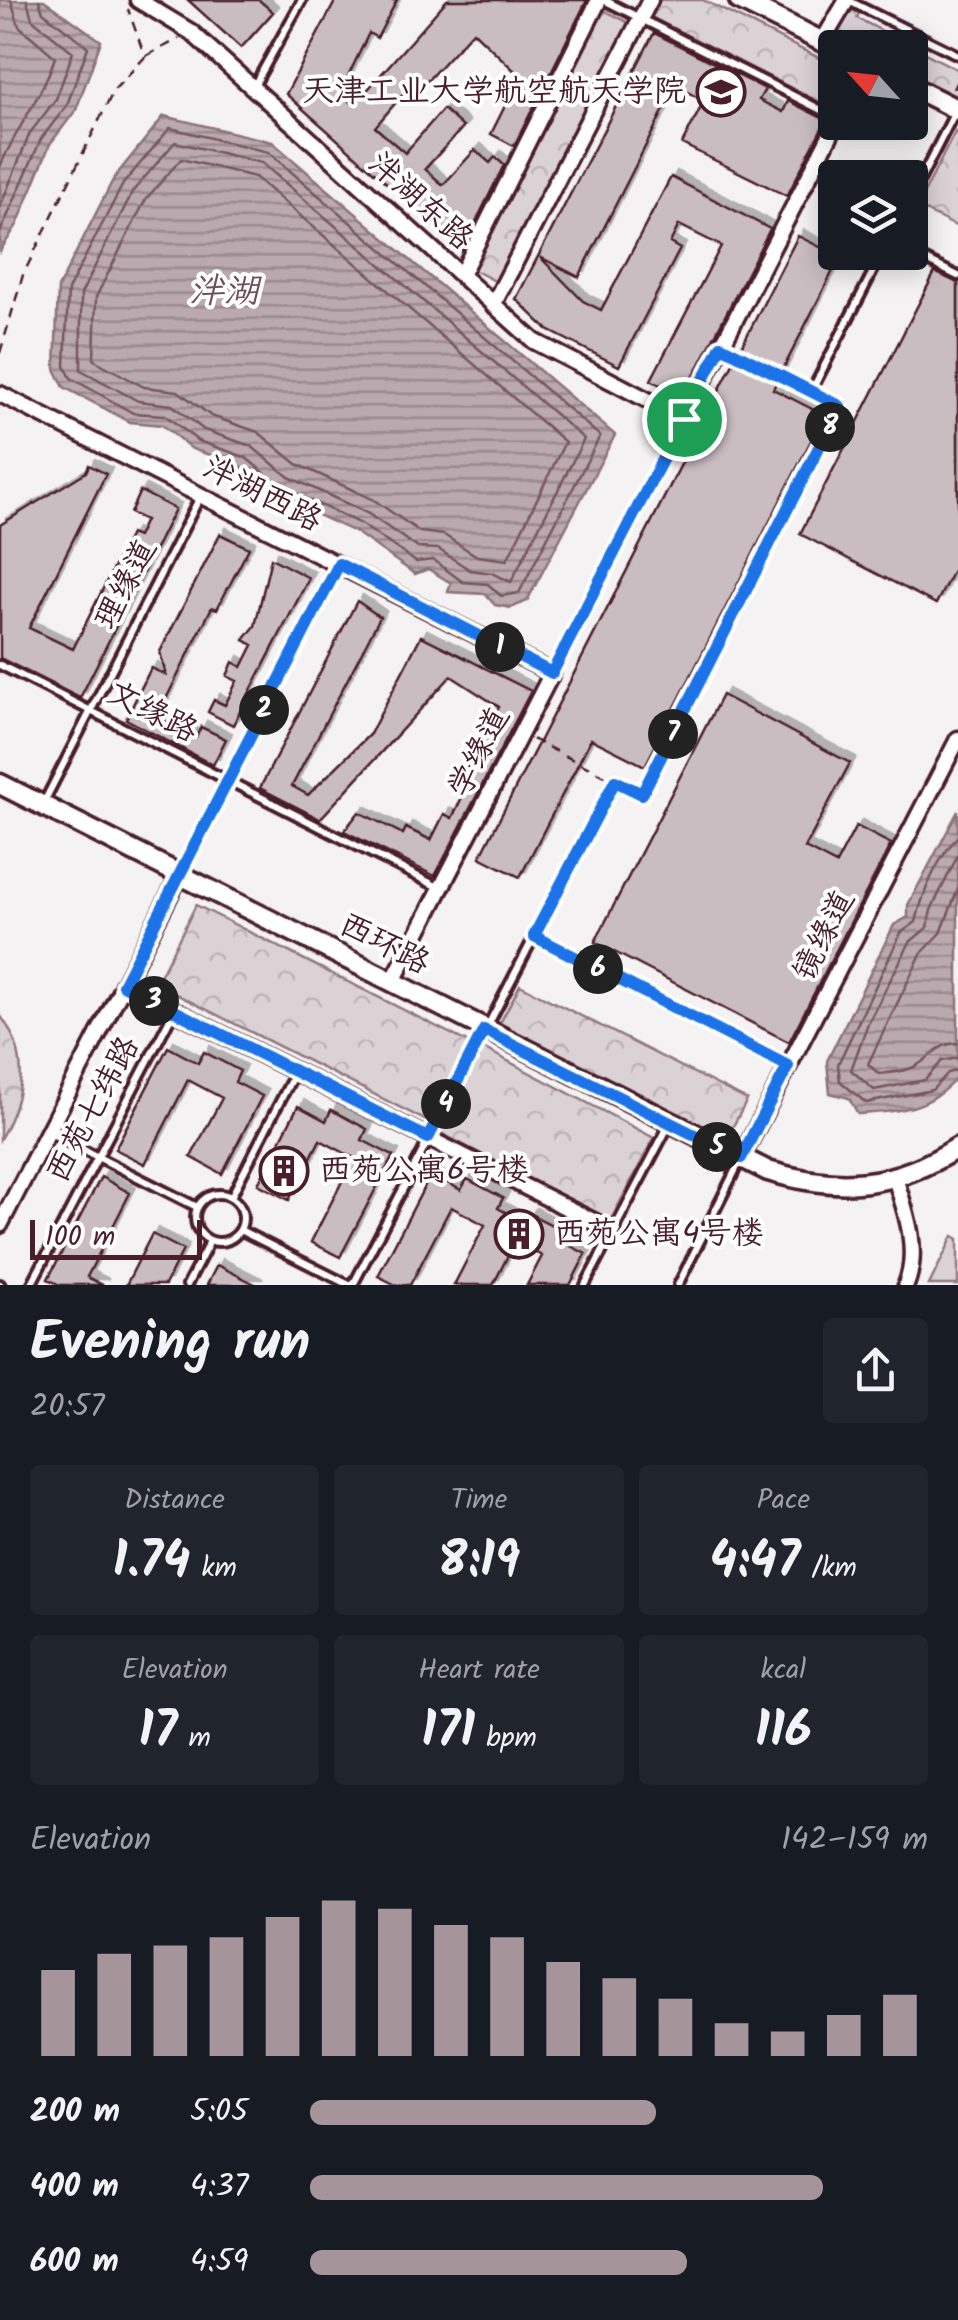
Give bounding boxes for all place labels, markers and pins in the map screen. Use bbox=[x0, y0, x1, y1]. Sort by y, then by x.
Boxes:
school or university icon: 天津工业大学航空航天学院 bbox=[695, 66, 747, 118]
place label: 天津工业大学航空航天学院 bbox=[302, 67, 686, 118]
pin bbox=[642, 377, 727, 462]
pin: 8 bbox=[805, 402, 855, 452]
pin: 1 bbox=[475, 622, 525, 672]
pin: 2 bbox=[239, 685, 289, 735]
pin: 7 bbox=[648, 709, 698, 759]
pin: 6 bbox=[573, 944, 623, 994]
pin: 3 bbox=[129, 976, 179, 1026]
pin: 4 bbox=[421, 1079, 471, 1129]
pin: 5 bbox=[692, 1122, 742, 1172]
building icon: 西苑公寓6号楼 bbox=[258, 1145, 310, 1197]
place label: 西苑公寓6号楼 bbox=[319, 1146, 529, 1197]
building icon: 西苑公寓4号楼 bbox=[493, 1208, 545, 1260]
place label: 西苑公寓4号楼 bbox=[554, 1209, 764, 1260]

